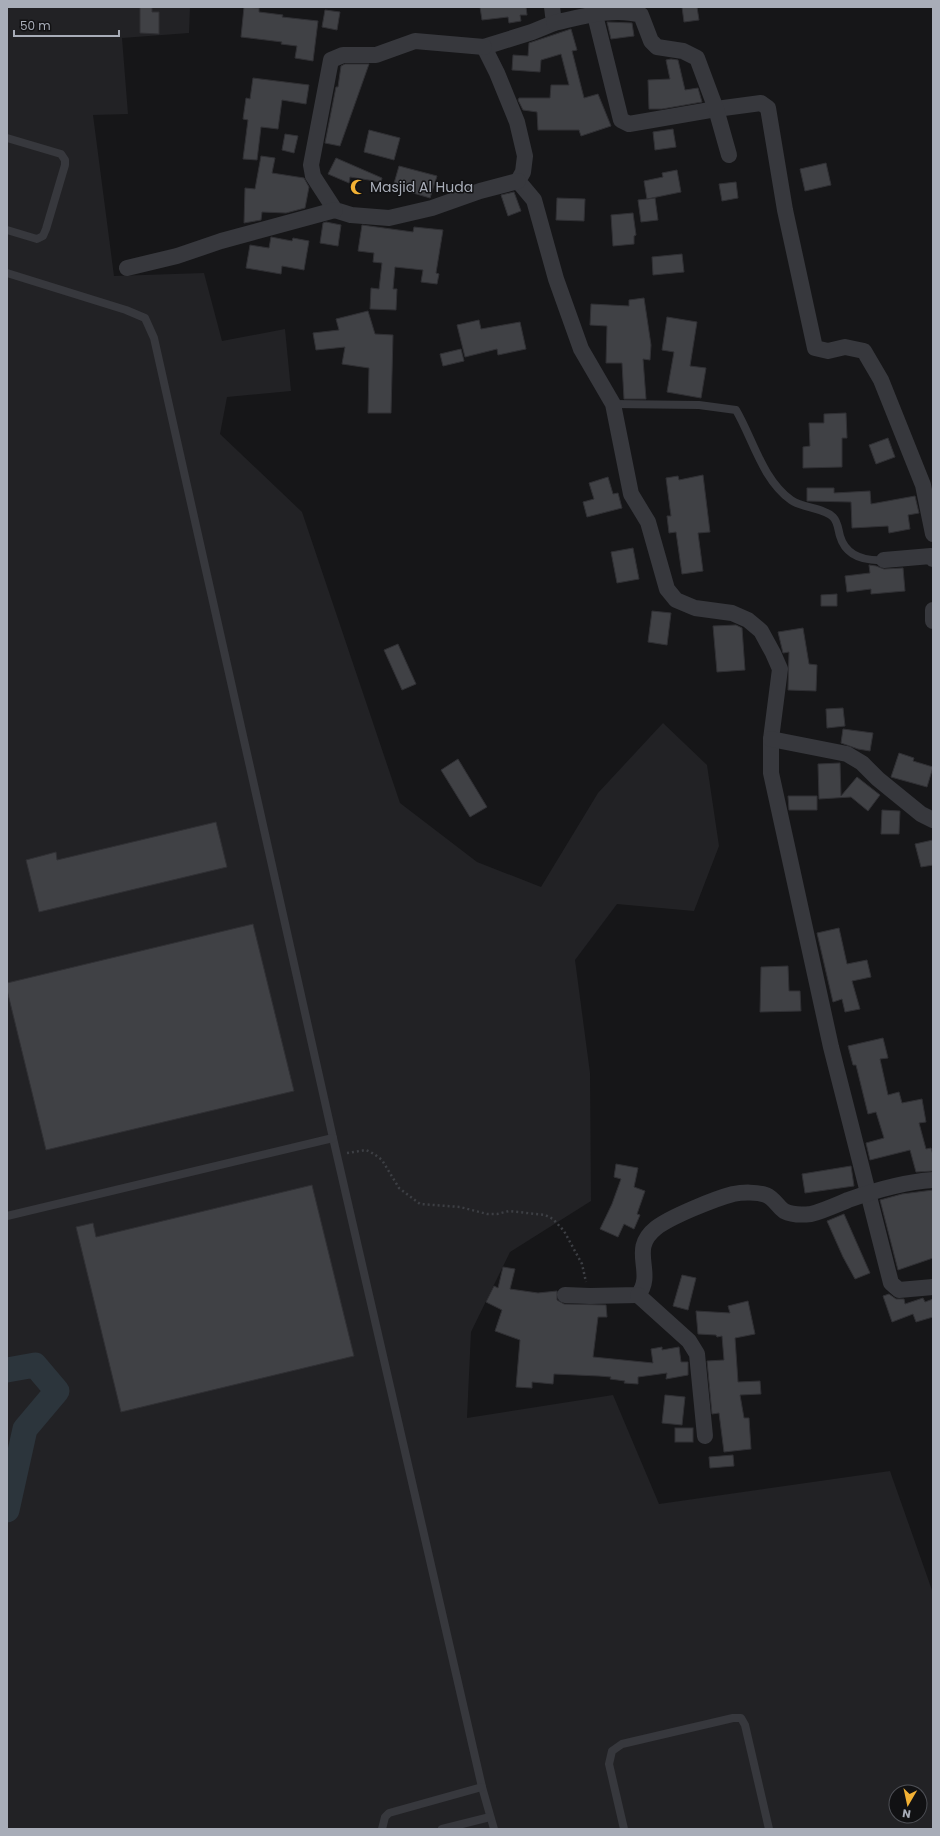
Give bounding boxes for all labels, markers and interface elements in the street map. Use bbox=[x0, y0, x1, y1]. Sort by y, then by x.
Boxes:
scale bar bbox=[14, 12, 119, 38]
text: 50 m bbox=[20, 17, 51, 34]
place label: Masjid Al Huda bbox=[370, 177, 473, 197]
mosque icon: Masjid Al Huda bbox=[349, 178, 367, 196]
north arrow bbox=[888, 1784, 928, 1824]
text: N bbox=[901, 1805, 912, 1822]

